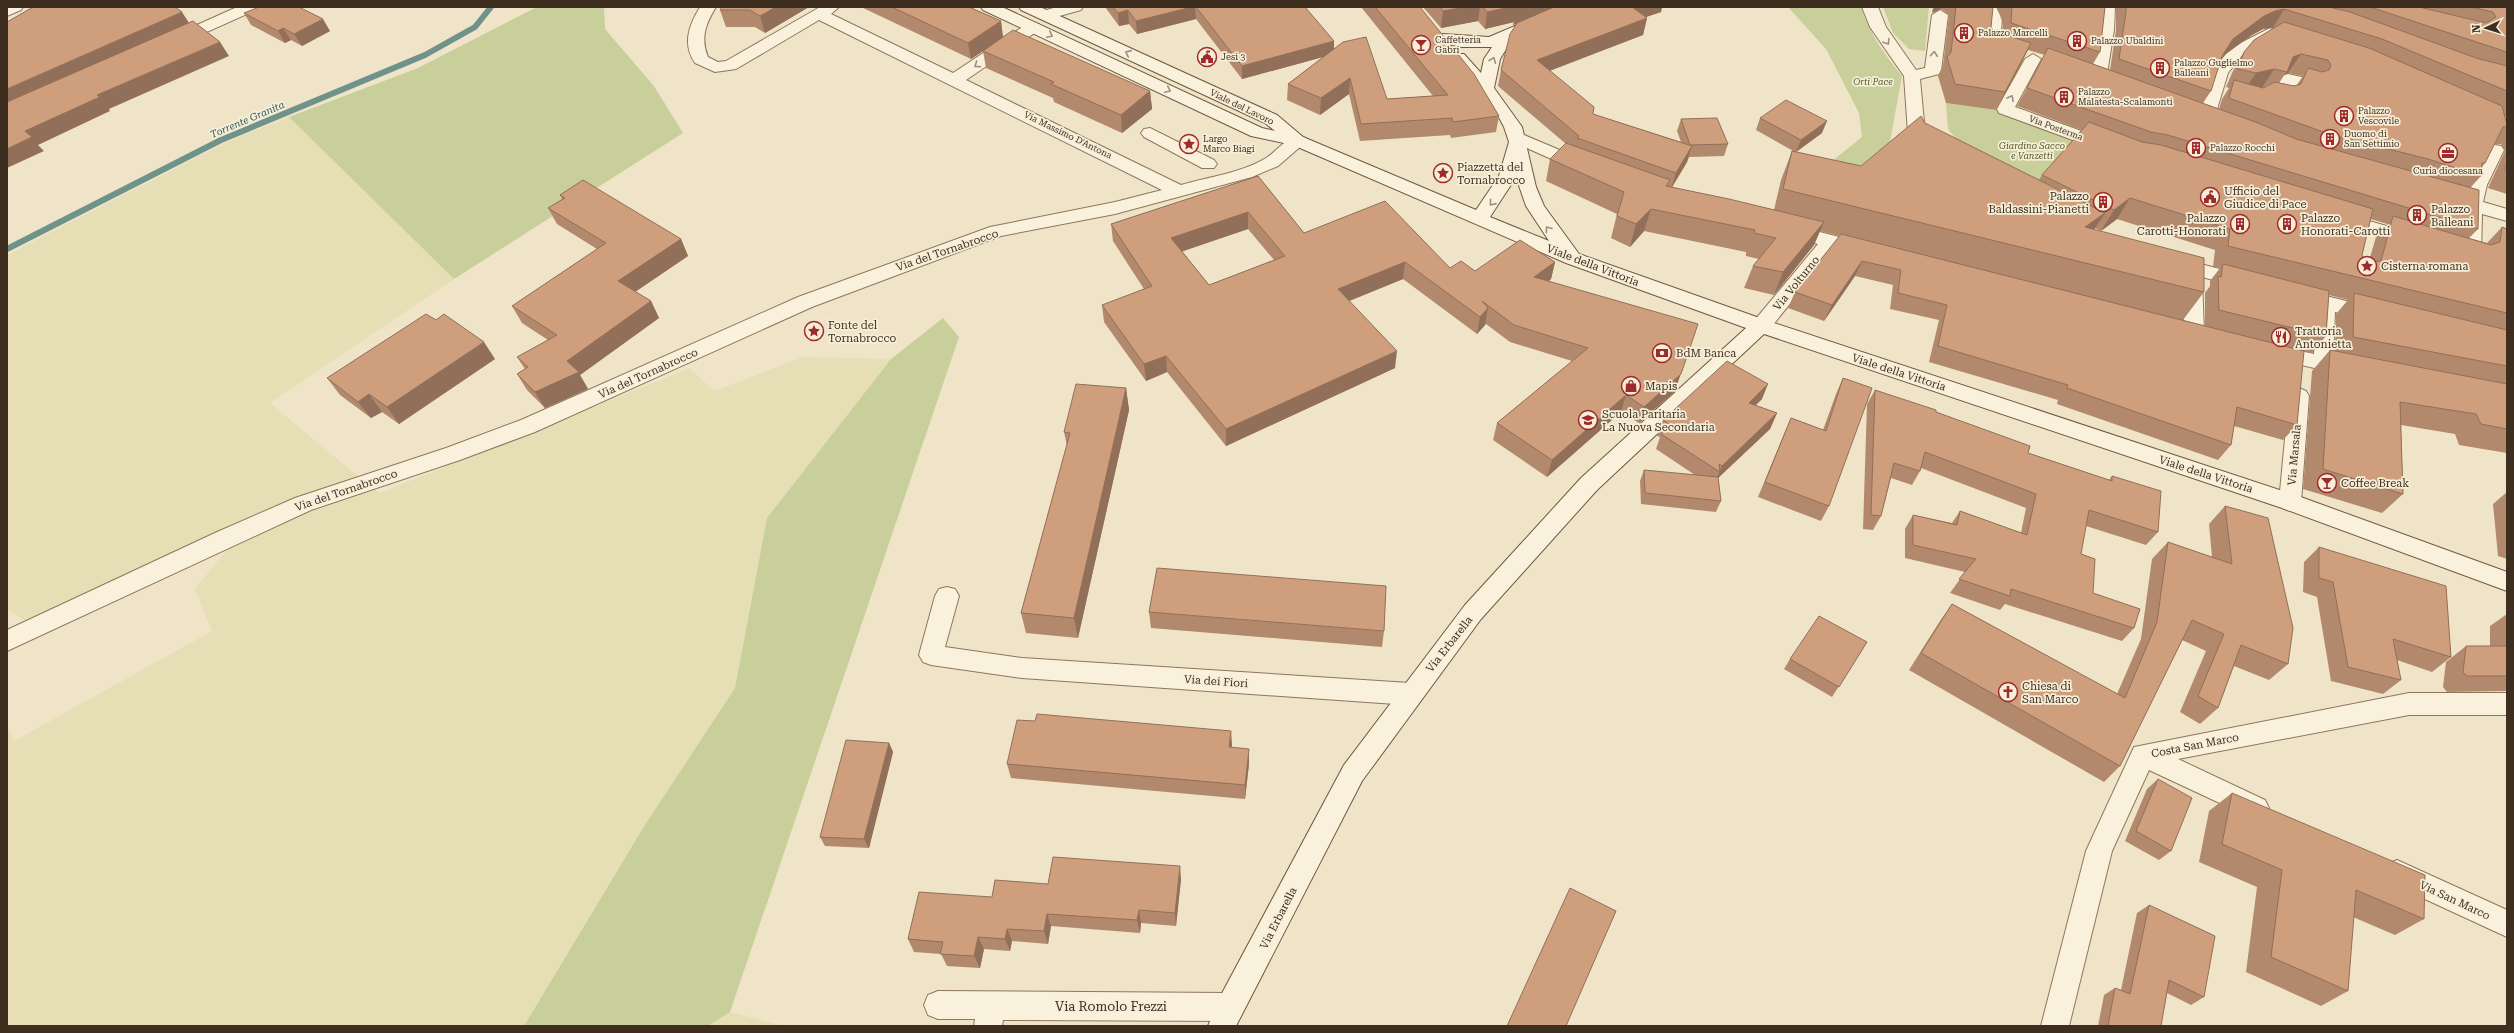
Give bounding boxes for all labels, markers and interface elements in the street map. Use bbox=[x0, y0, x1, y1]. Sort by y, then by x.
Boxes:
north arrow bbox=[2466, 8, 2506, 48]
building icon: Palazzo Marcelli bbox=[1953, 22, 1975, 44]
text: N bbox=[2470, 23, 2483, 33]
place label: Palazzo Marcelli bbox=[1978, 28, 2048, 38]
one-way arrow bbox=[1045, 30, 1053, 38]
building icon: Palazzo Ubaldini bbox=[2066, 30, 2088, 52]
bar icon: Caffetteria Gabri bbox=[1410, 34, 1432, 56]
place label: Caffetteria Gabri bbox=[1435, 35, 1481, 55]
place label: Palazzo Ubaldini bbox=[2091, 36, 2163, 46]
one-way arrow bbox=[1882, 38, 1890, 45]
public building icon: Jesi 3 bbox=[1196, 46, 1218, 68]
one-way arrow bbox=[1124, 50, 1132, 58]
one-way arrow bbox=[1930, 51, 1939, 57]
place label: Jesi 3 bbox=[1221, 52, 1245, 62]
one-way arrow bbox=[1488, 57, 1496, 65]
building icon: Palazzo Guglielmo Balleani bbox=[2149, 57, 2171, 79]
place label: Palazzo Guglielmo Balleani bbox=[2174, 58, 2254, 78]
one-way arrow bbox=[974, 60, 981, 68]
park label: Orti Pace bbox=[1853, 77, 1893, 87]
one-way arrow bbox=[1163, 85, 1171, 93]
building icon: Palazzo Malatesta-Scalamonti bbox=[2053, 86, 2075, 108]
street label: Viale del Lavoro bbox=[1208, 87, 1276, 127]
place label: Palazzo Malatesta-Scalamonti bbox=[2078, 87, 2173, 107]
one-way arrow bbox=[2007, 95, 2014, 102]
water label: Torrente Granita bbox=[208, 99, 286, 140]
building icon: Palazzo Vescovile bbox=[2333, 105, 2355, 127]
place label: Palazzo Vescovile bbox=[2358, 106, 2399, 126]
street label: Via Massimo D'Antona bbox=[1022, 109, 1114, 161]
street label: Via Posterma bbox=[2028, 114, 2084, 142]
building icon: Duomo di San Settimio bbox=[2319, 128, 2341, 150]
place label: Duomo di San Settimio bbox=[2344, 129, 2400, 149]
place icon: Largo Marco Biagi bbox=[1178, 133, 1200, 155]
place label: Largo Marco Biagi bbox=[1203, 134, 1255, 154]
building icon: Palazzo Rocchi bbox=[2185, 137, 2207, 159]
park label: Giardino Sacco e Vanzetti bbox=[1999, 141, 2065, 161]
office icon: Curia diocesana bbox=[2437, 142, 2459, 164]
place label: Palazzo Rocchi bbox=[2210, 143, 2275, 153]
place label: Piazzetta del Tornabrocco bbox=[1457, 161, 1526, 187]
place icon: Piazzetta del Tornabrocco bbox=[1432, 162, 1454, 184]
place label: Curia diocesana bbox=[2413, 166, 2483, 176]
place label: Ufficio del Giudice di Pace bbox=[2224, 185, 2307, 211]
public building icon: Ufficio del Giudice di Pace bbox=[2199, 186, 2221, 208]
place label: Palazzo Baldassini-Pianetti bbox=[1988, 190, 2089, 216]
building icon: Palazzo Baldassini-Pianetti bbox=[2092, 191, 2114, 213]
one-way arrow bbox=[1489, 199, 1496, 206]
place label: Palazzo Balleani bbox=[2431, 203, 2474, 229]
building icon: Palazzo Balleani bbox=[2406, 204, 2428, 226]
place label: Palazzo Carotti-Honorati bbox=[2137, 212, 2226, 238]
place label: Palazzo Honorati-Carotti bbox=[2301, 212, 2391, 238]
building icon: Palazzo Carotti-Honorati bbox=[2229, 213, 2251, 235]
building icon: Palazzo Honorati-Carotti bbox=[2276, 213, 2298, 235]
street label: Via del Tornabrocco bbox=[894, 227, 1000, 274]
one-way arrow bbox=[1546, 227, 1553, 234]
street label: Viale della Vittoria bbox=[1545, 242, 1641, 289]
street label: Via Volturno bbox=[1770, 253, 1823, 313]
place icon: Cisterna romana bbox=[2356, 255, 2378, 277]
place label: Cisterna romana bbox=[2381, 260, 2468, 273]
place label: Fonte del Tornabrocco bbox=[828, 319, 897, 345]
place icon: Fonte del Tornabrocco bbox=[803, 320, 825, 342]
place label: Trattoria Antonietta bbox=[2295, 325, 2351, 351]
restaurant icon: Trattoria Antonietta bbox=[2270, 326, 2292, 348]
bank icon: BdM Banca bbox=[1651, 342, 1673, 364]
street label: Via del Tornabrocco bbox=[596, 346, 700, 401]
place label: BdM Banca bbox=[1676, 347, 1736, 360]
street label: Viale della Vittoria bbox=[1850, 351, 1948, 394]
shop icon: Mapis bbox=[1620, 375, 1642, 397]
place label: Mapis bbox=[1645, 380, 1677, 393]
place label: Scuola Paritaria La Nuova Secondaria bbox=[1602, 408, 1715, 434]
school or university icon: Scuola Paritaria La Nuova Secondaria bbox=[1577, 409, 1599, 431]
street label: Via Marsala bbox=[2285, 424, 2304, 486]
street label: Viale della Vittoria bbox=[2157, 453, 2255, 496]
street label: Via del Tornabrocco bbox=[293, 467, 399, 514]
bar icon: Coffee Break bbox=[2316, 472, 2338, 494]
place label: Coffee Break bbox=[2341, 477, 2409, 490]
street label: Via Erbarella bbox=[1423, 614, 1475, 675]
street label: Via dei Fiori bbox=[1183, 673, 1249, 690]
place label: Chiesa di San Marco bbox=[2022, 680, 2079, 706]
church icon: Chiesa di San Marco bbox=[1997, 681, 2019, 703]
street label: Costa San Marco bbox=[2150, 731, 2240, 760]
street label: Via San Marco bbox=[2417, 878, 2492, 923]
street label: Via Erbarella bbox=[1257, 885, 1300, 951]
street label: Via Romolo Frezzi bbox=[1055, 999, 1167, 1014]

